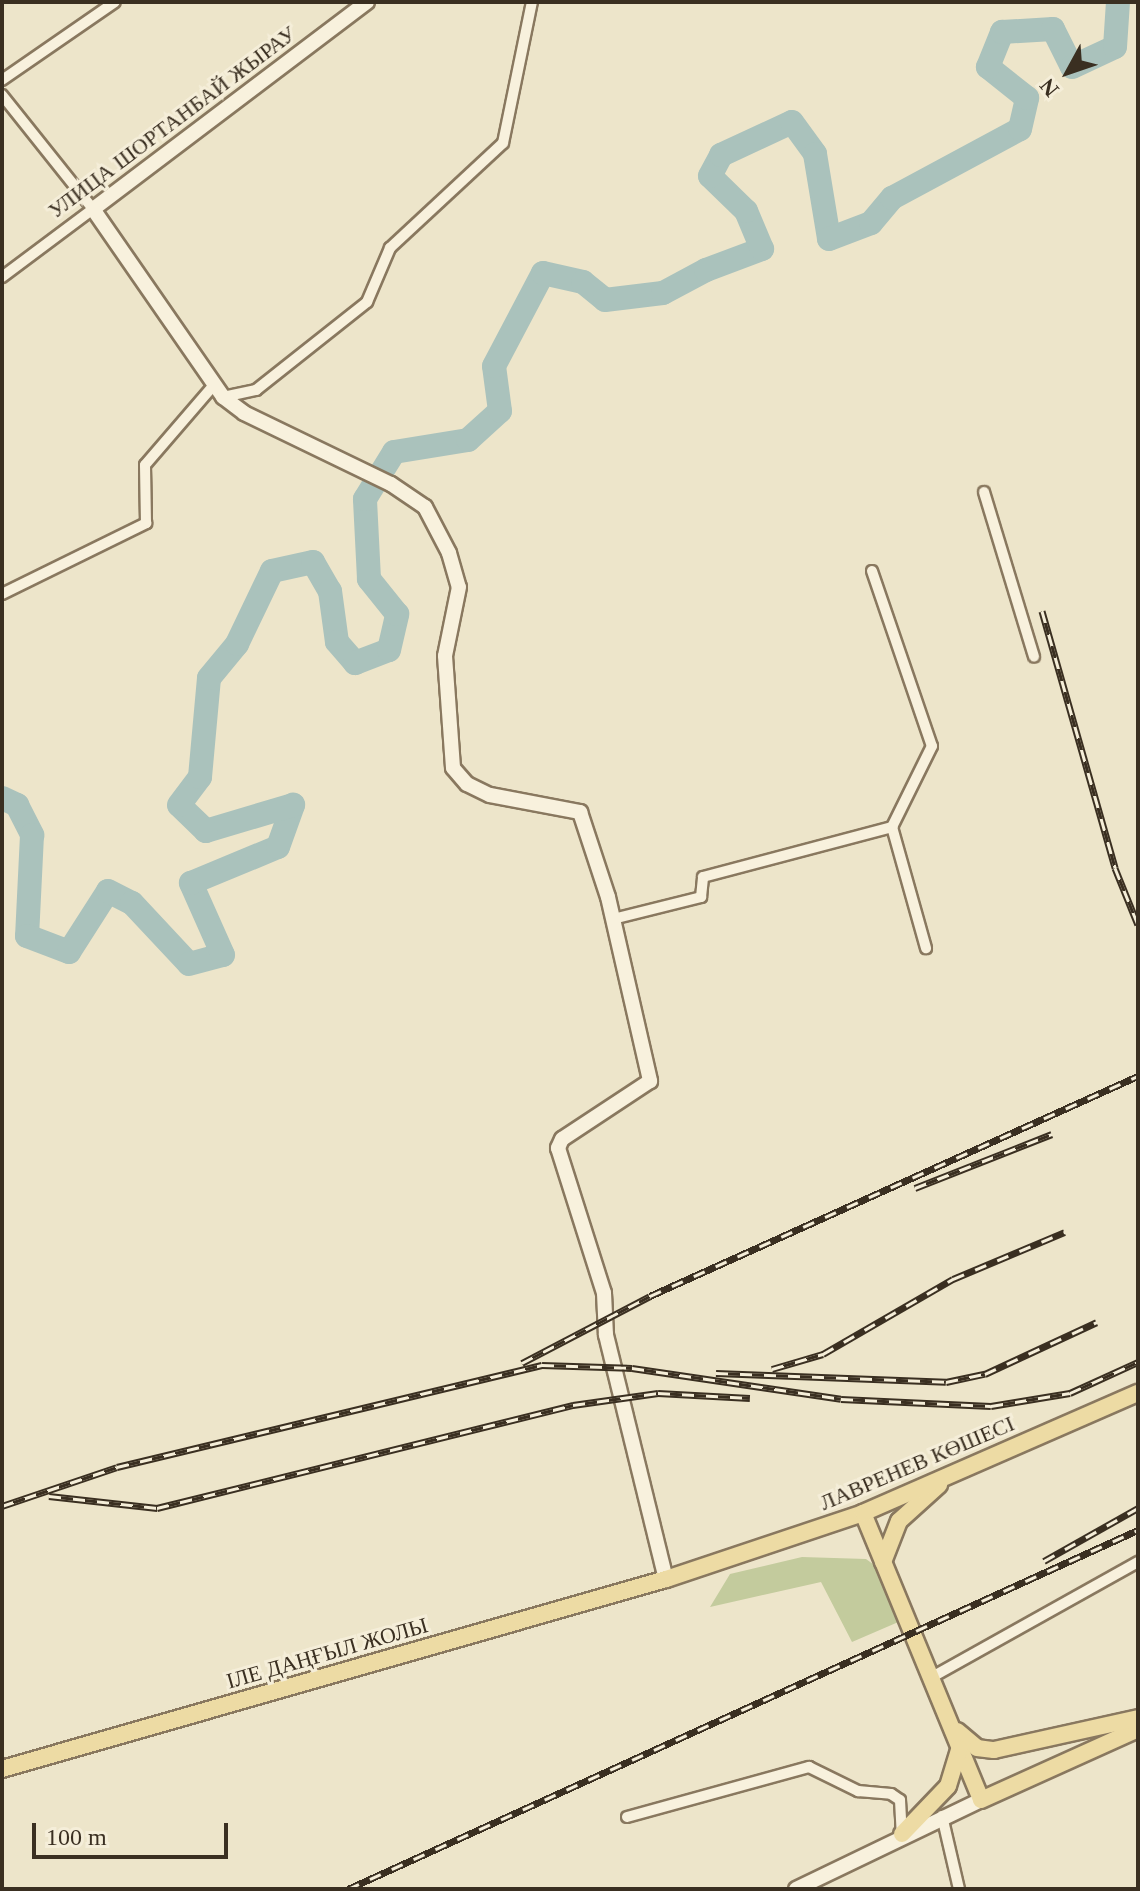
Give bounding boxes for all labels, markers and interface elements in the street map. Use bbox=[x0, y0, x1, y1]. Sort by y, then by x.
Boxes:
street label: УЛИЦА ШОРТАНБАЙ ЖЫРАУ bbox=[43, 20, 301, 224]
north arrow bbox=[1028, 32, 1108, 112]
text: N bbox=[1035, 74, 1064, 102]
street label: ЛАВРЕНЕВ КӨШЕСІ bbox=[816, 1410, 1018, 1516]
street label: ІЛЕ ДАҢҒЫЛ ЖОЛЫ bbox=[223, 1612, 431, 1694]
scale bar bbox=[36, 1807, 232, 1857]
text: 100 m bbox=[46, 1824, 107, 1850]

